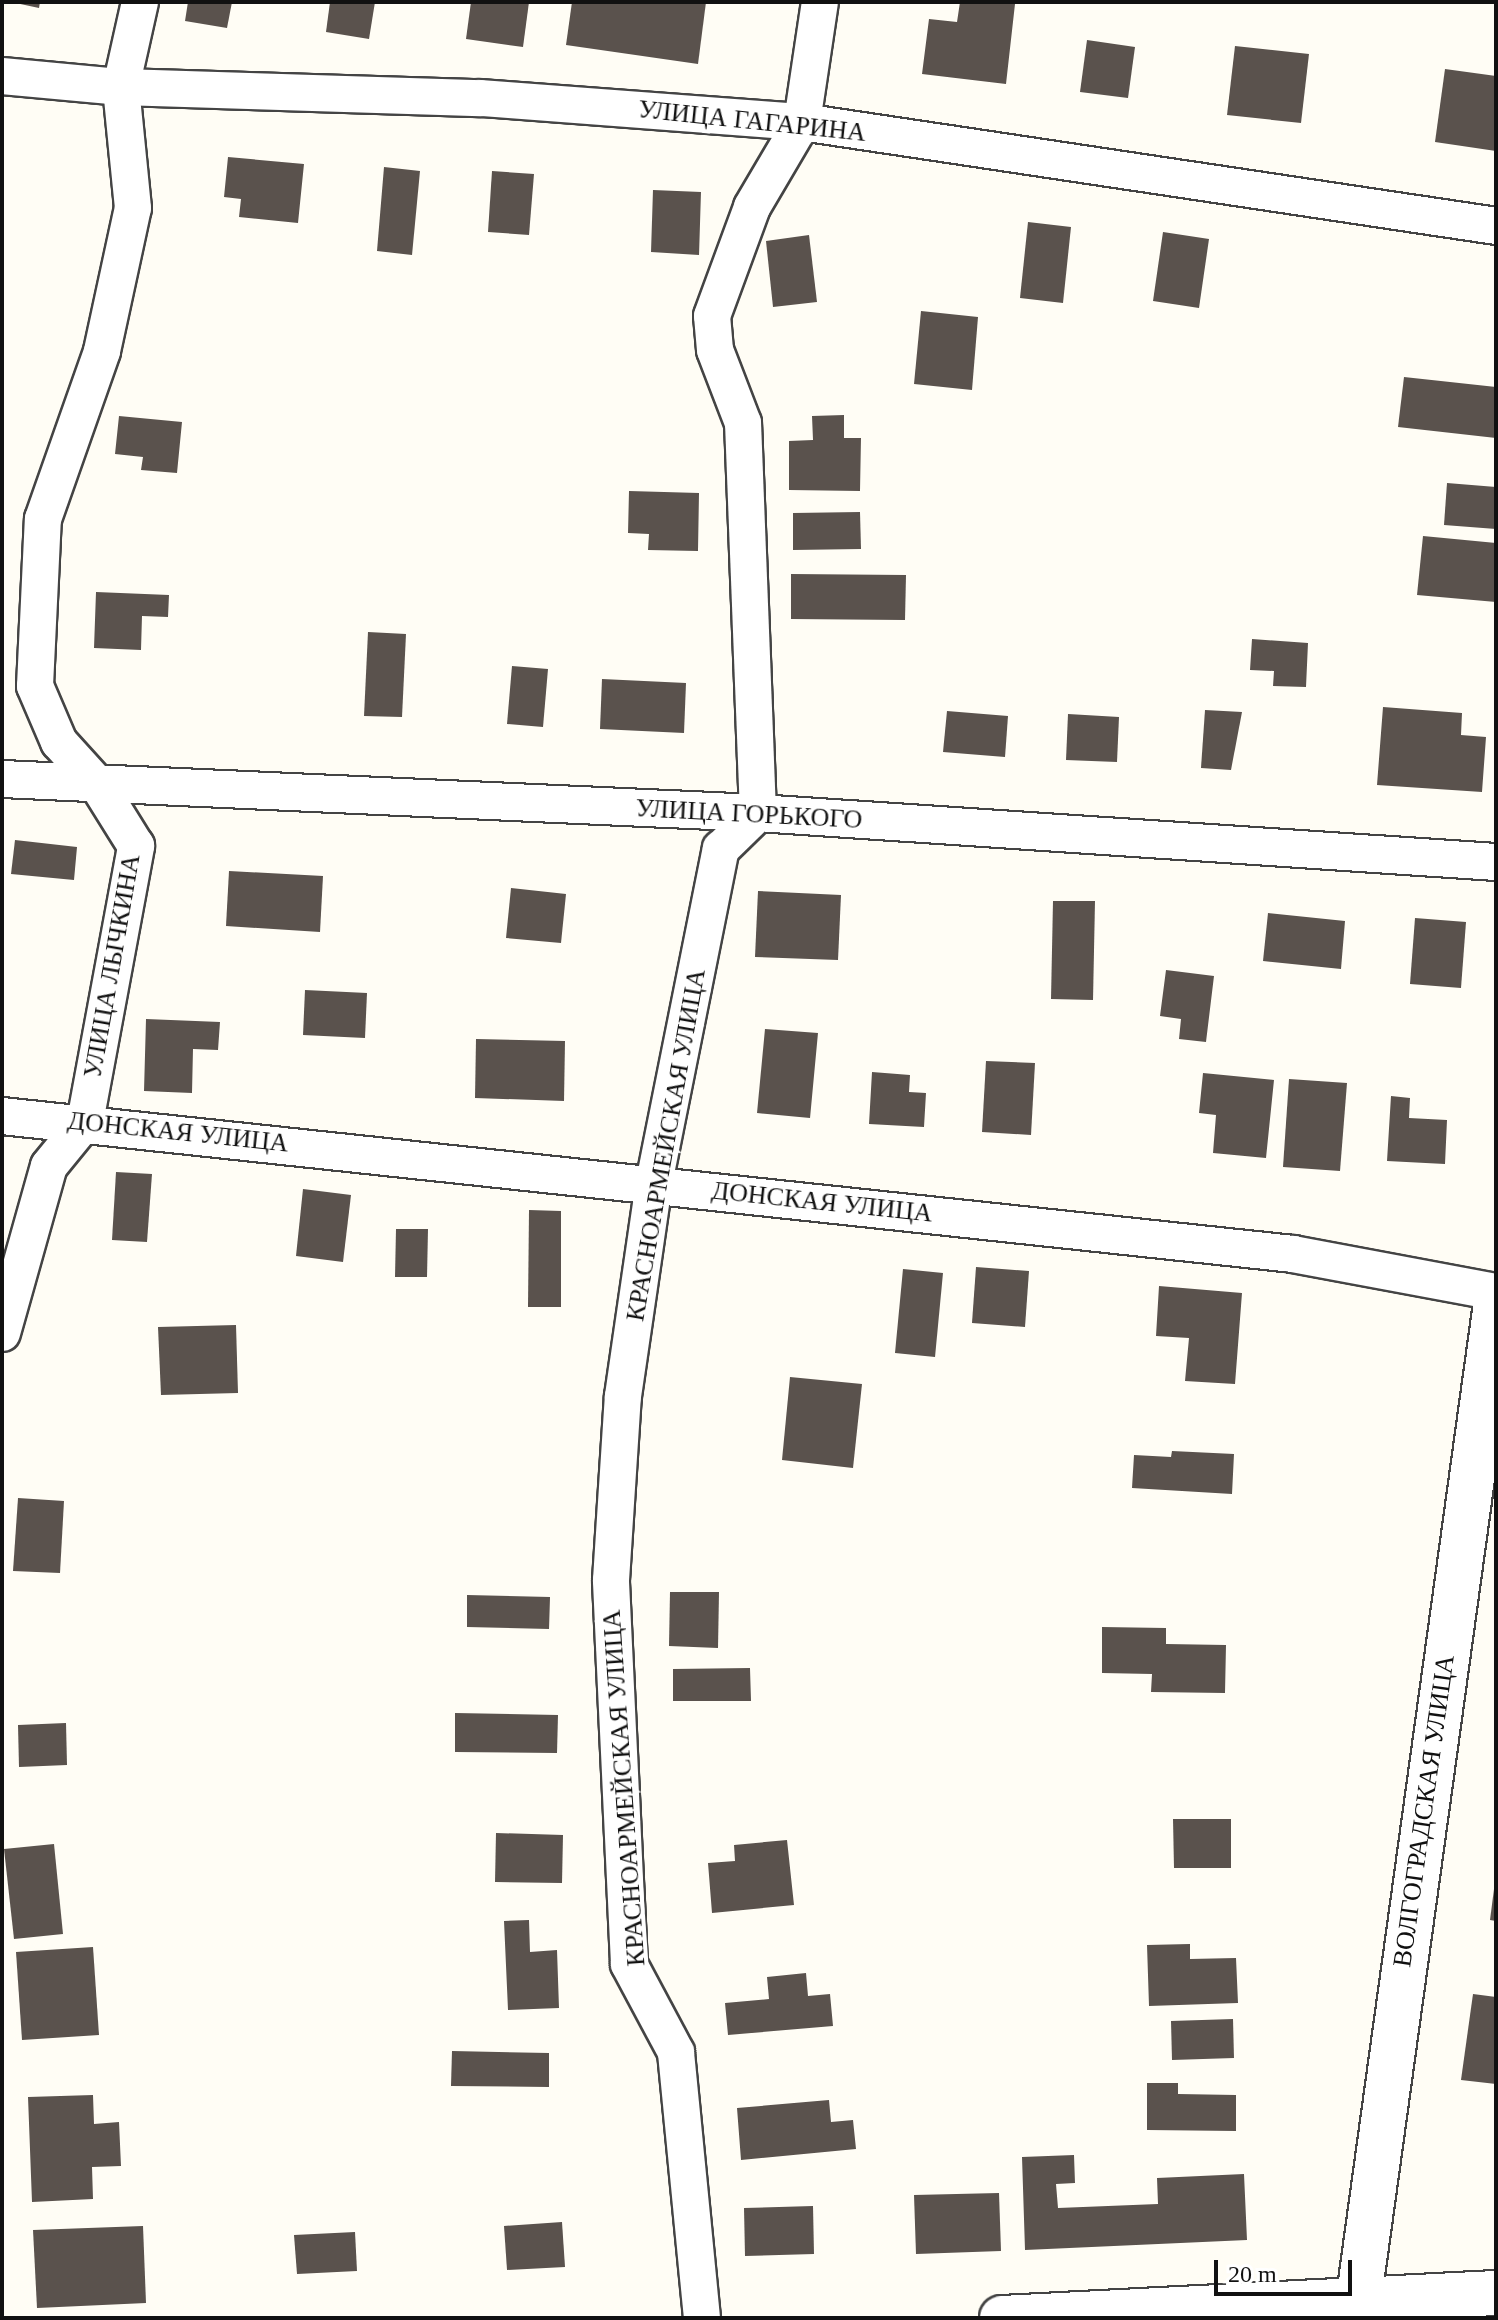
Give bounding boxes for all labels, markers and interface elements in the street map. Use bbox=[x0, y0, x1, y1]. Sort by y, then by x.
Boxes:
street label: УЛИЦА ГАГАРИНА bbox=[637, 94, 867, 148]
street label: УЛИЦА ГОРЬКОГО bbox=[635, 792, 863, 836]
street label: УЛИЦА ЛЫЧКИНА bbox=[77, 852, 147, 1080]
street label: КРАСНОАРМЕЙСКАЯ УЛИЦА bbox=[620, 966, 712, 1324]
street label: ДОНСКАЯ УЛИЦА bbox=[66, 1105, 290, 1159]
street label: ДОНСКАЯ УЛИЦА bbox=[710, 1175, 934, 1229]
street label: КРАСНОАРМЕЙСКАЯ УЛИЦА bbox=[596, 1609, 652, 1967]
street label: ВОЛГОГРАДСКАЯ УЛИЦА bbox=[1387, 1653, 1461, 1969]
scale bar bbox=[1218, 2244, 1356, 2294]
text: 20 m bbox=[1228, 2261, 1277, 2287]

